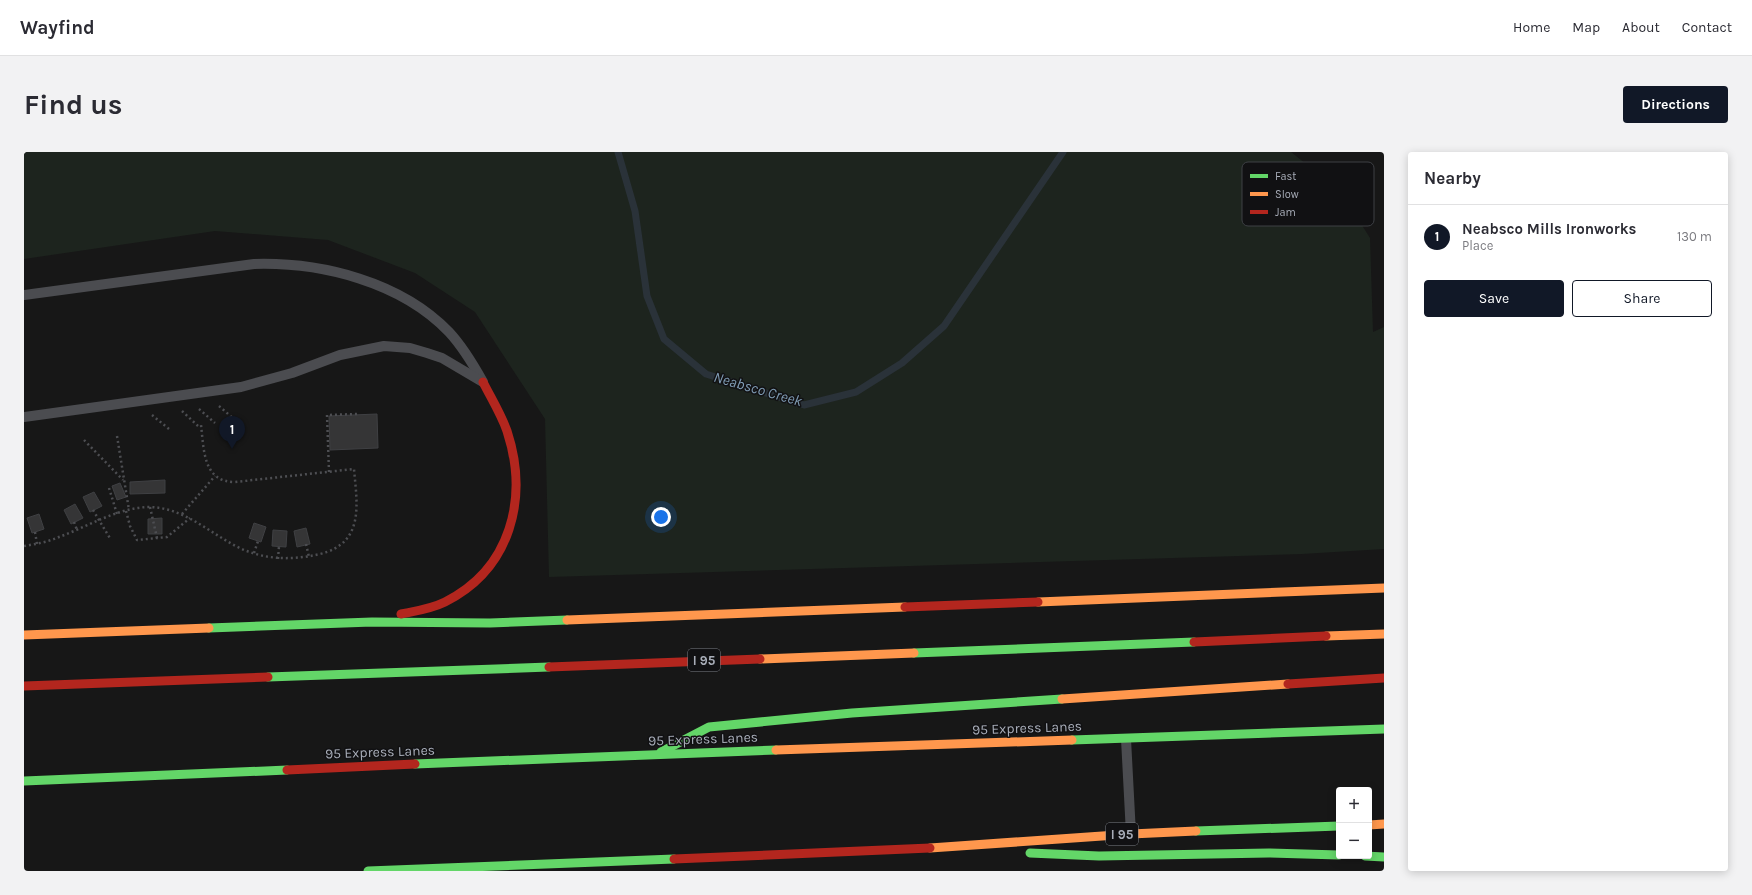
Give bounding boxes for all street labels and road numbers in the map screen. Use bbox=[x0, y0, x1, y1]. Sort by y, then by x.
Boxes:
road number: I 95 bbox=[688, 649, 720, 671]
street label: 95 Express Lanes bbox=[972, 718, 1082, 738]
street label: 95 Express Lanes bbox=[648, 729, 758, 749]
street label: 95 Express Lanes bbox=[325, 742, 435, 762]
road number: I 95 bbox=[1106, 823, 1138, 845]

